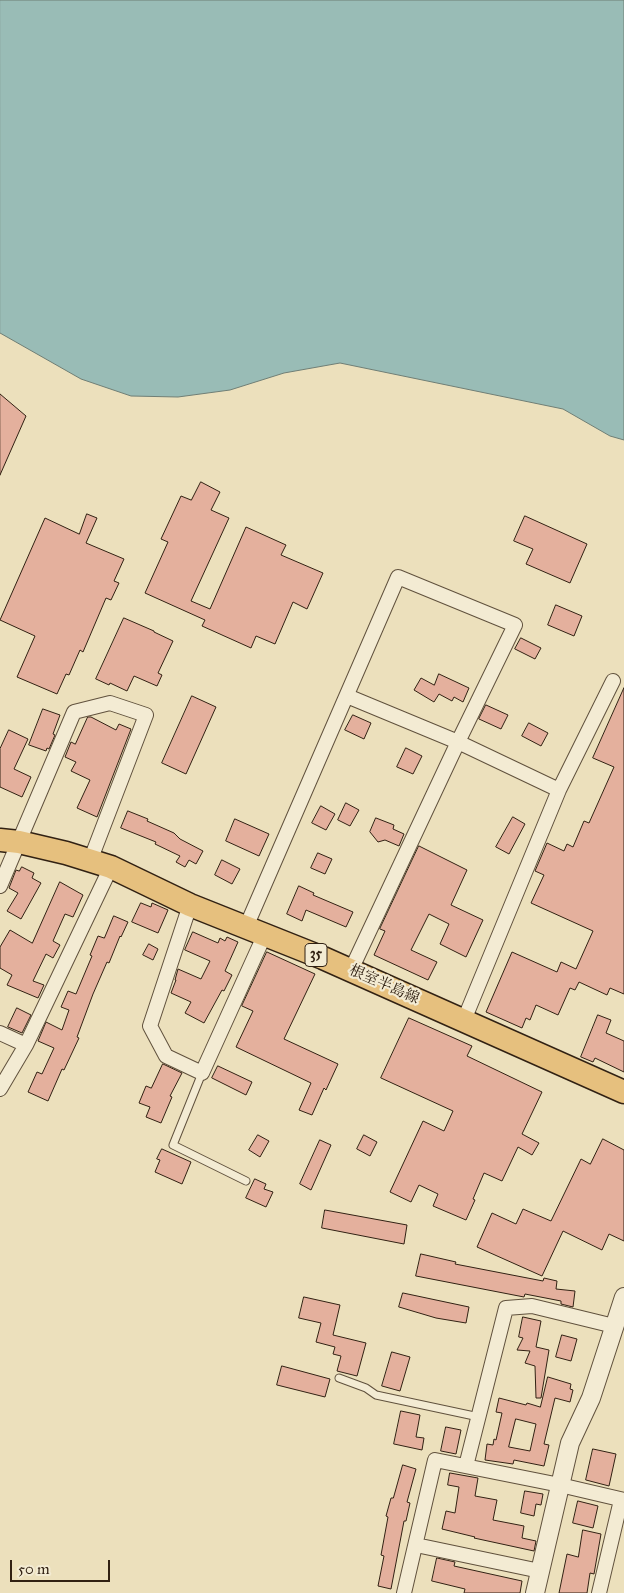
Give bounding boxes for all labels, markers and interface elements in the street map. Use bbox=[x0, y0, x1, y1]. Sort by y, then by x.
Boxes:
road number: 35 bbox=[305, 944, 327, 966]
street label: 根室半島線 bbox=[346, 962, 422, 1008]
scale bar bbox=[12, 1550, 112, 1582]
text: 50 m bbox=[18, 1560, 50, 1578]

